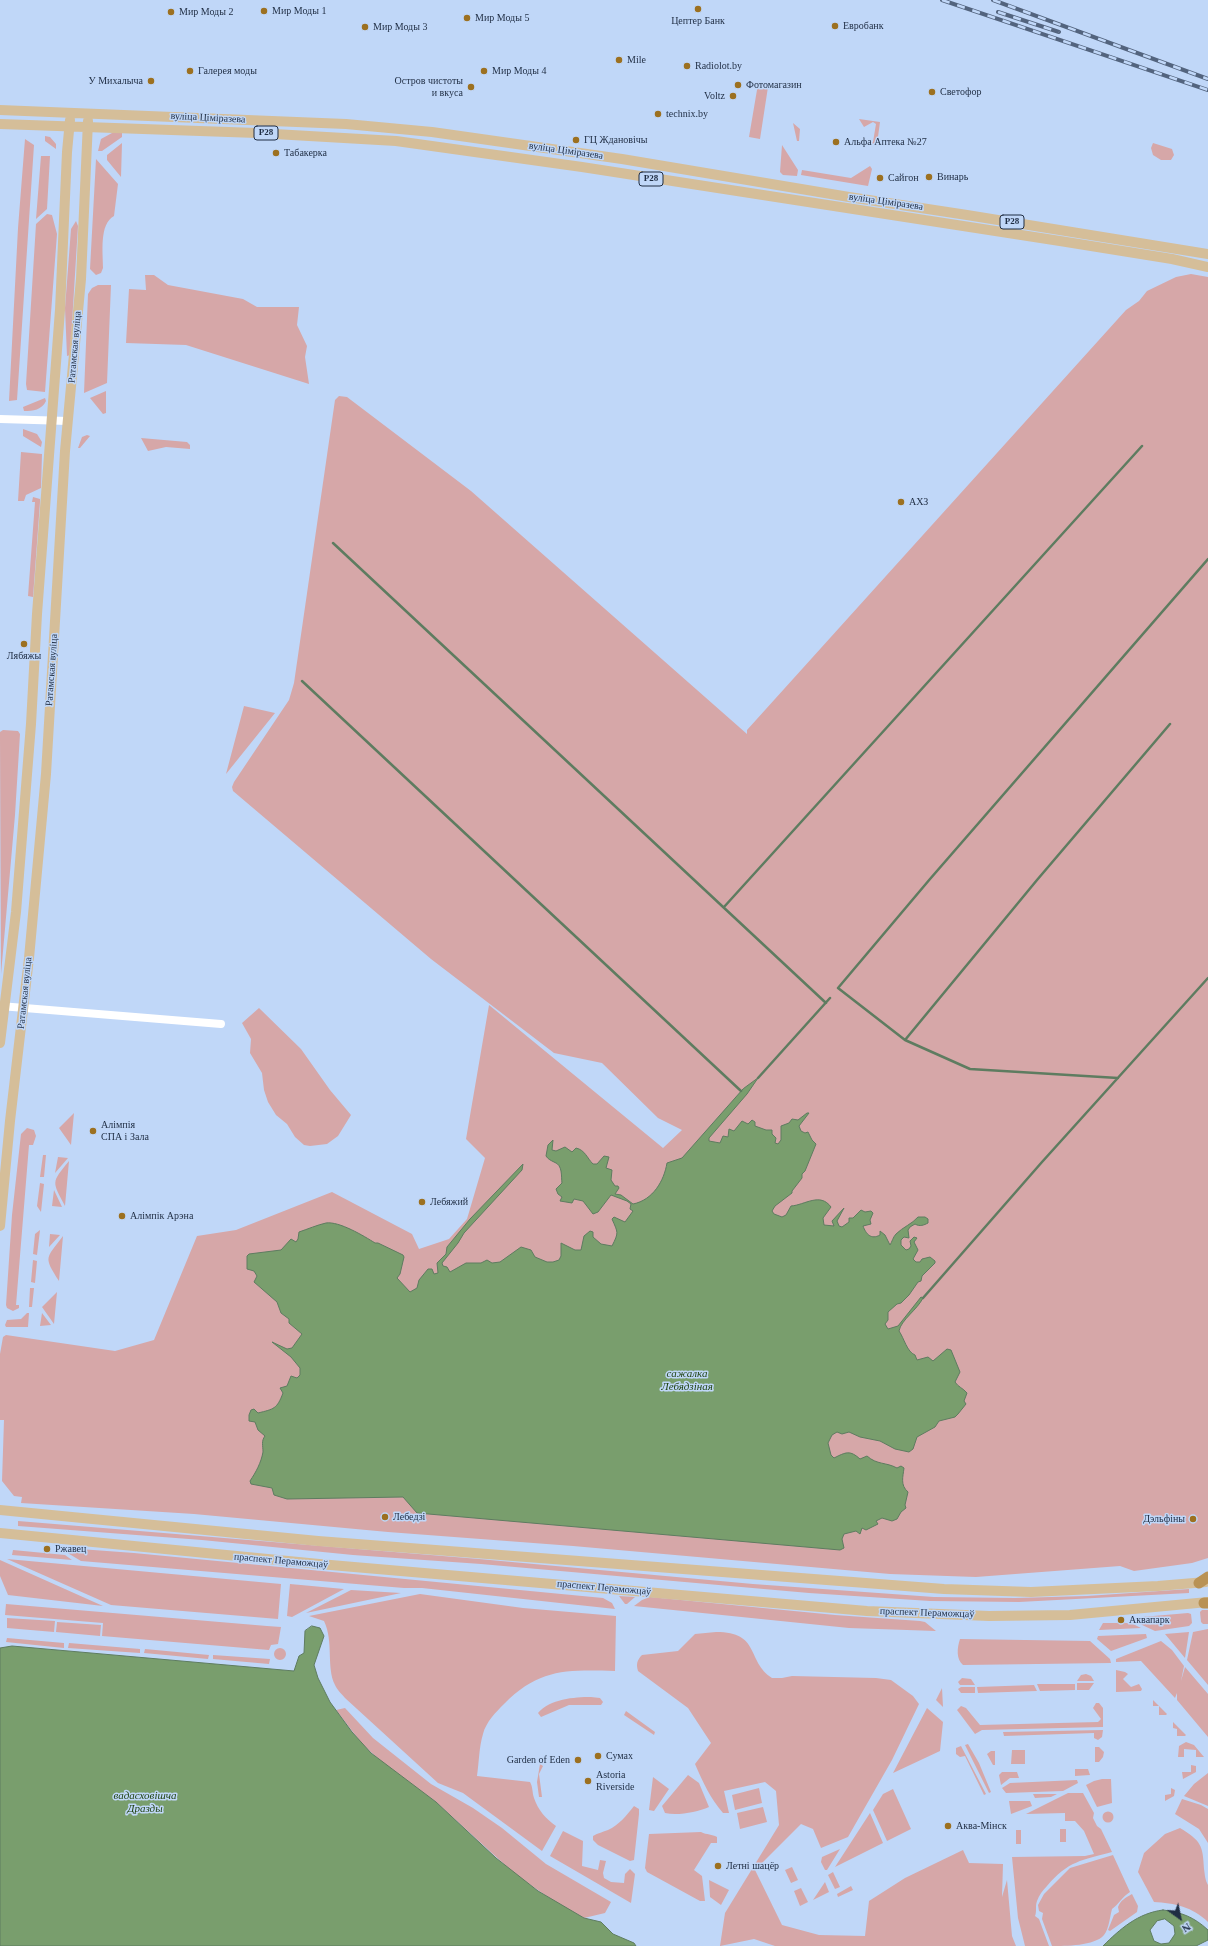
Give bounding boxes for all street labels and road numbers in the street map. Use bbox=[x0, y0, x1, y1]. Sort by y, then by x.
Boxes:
street label: вуліца Ціміразева bbox=[170, 110, 246, 126]
road number: Р28 bbox=[254, 126, 278, 140]
street label: вуліца Ціміразева bbox=[528, 140, 604, 162]
road number: Р28 bbox=[639, 172, 663, 186]
street label: вуліца Ціміразева bbox=[848, 191, 924, 213]
road number: Р28 bbox=[1000, 215, 1024, 229]
street label: Ратамская вуліца bbox=[66, 311, 84, 383]
street label: Ратамская вуліца bbox=[43, 634, 61, 706]
street label: Ратамская вуліца bbox=[15, 956, 35, 1030]
street label: праспект Пераможцаў bbox=[233, 1551, 329, 1571]
street label: праспект Пераможцаў bbox=[556, 1578, 652, 1598]
street label: праспект Пераможцаў bbox=[880, 1605, 974, 1621]

